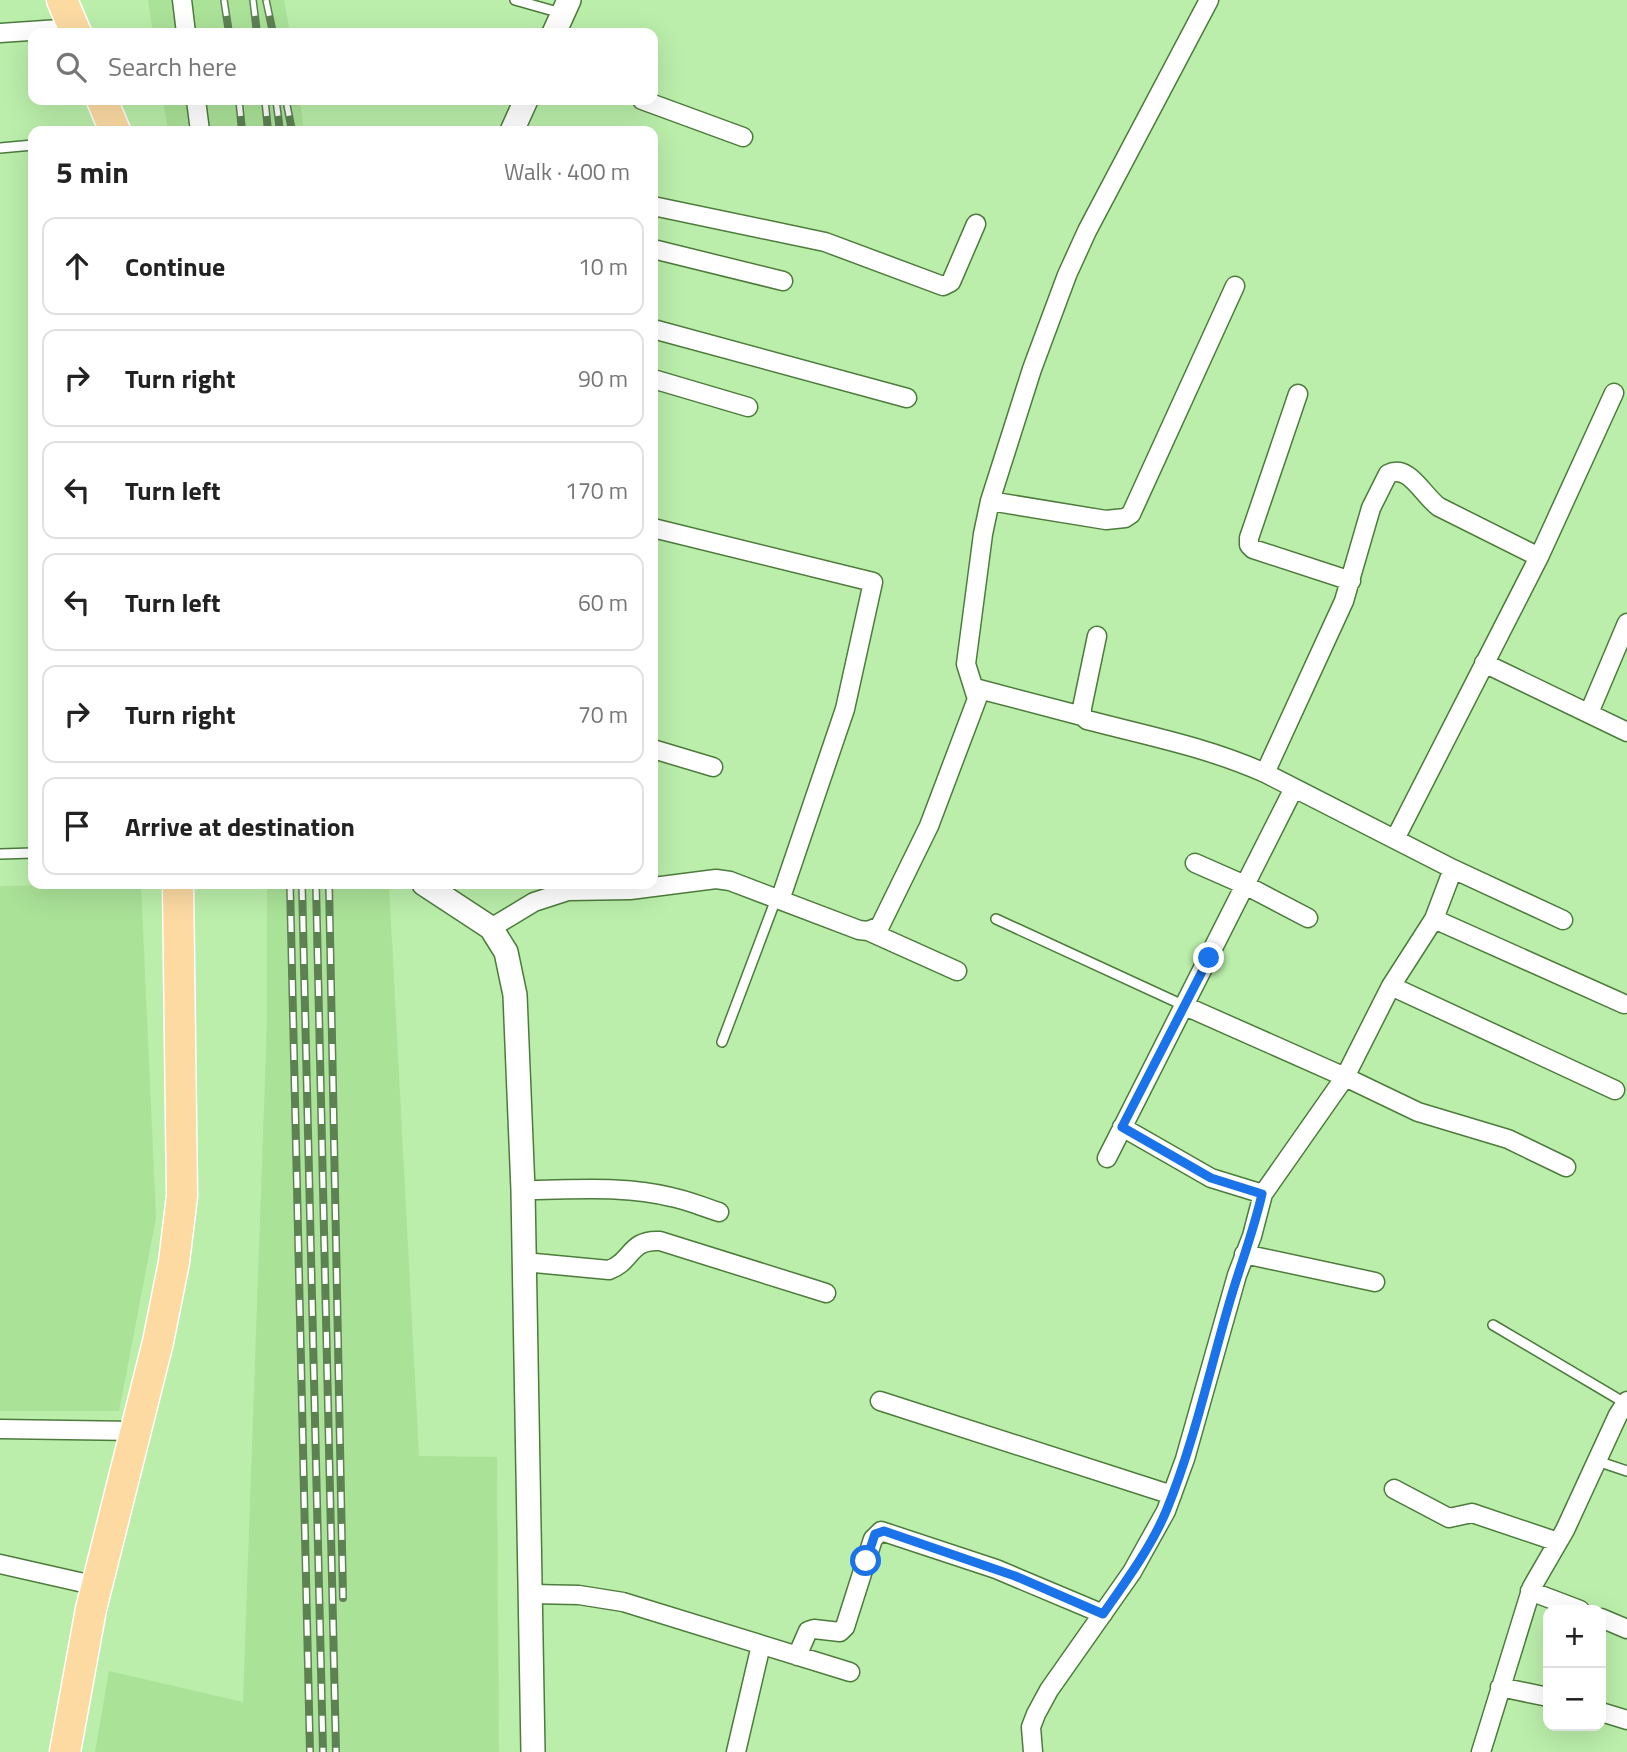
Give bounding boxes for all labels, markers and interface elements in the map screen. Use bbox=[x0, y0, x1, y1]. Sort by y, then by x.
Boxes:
search box bbox=[28, 28, 658, 105]
text: Search here bbox=[108, 47, 237, 86]
icon: search bbox=[52, 48, 90, 86]
text: 5 min bbox=[56, 149, 129, 195]
text: Walk · 400 m bbox=[504, 154, 630, 189]
icon: ahead bbox=[58, 247, 96, 285]
text: Continue bbox=[125, 247, 225, 286]
text: 10 m bbox=[578, 249, 628, 284]
icon: right bbox=[58, 359, 96, 397]
text: Turn right bbox=[125, 359, 236, 398]
text: 90 m bbox=[578, 361, 628, 396]
icon: left bbox=[58, 471, 96, 509]
text: Turn left bbox=[125, 471, 220, 510]
text: 170 m bbox=[565, 473, 628, 508]
icon: left bbox=[58, 583, 96, 621]
text: Turn left bbox=[125, 583, 220, 622]
text: 60 m bbox=[578, 585, 628, 620]
icon: right bbox=[58, 695, 96, 733]
text: Turn right bbox=[125, 695, 236, 734]
text: 70 m bbox=[578, 697, 628, 732]
icon: arrive bbox=[58, 807, 96, 845]
text: Arrive at destination bbox=[125, 807, 355, 846]
route end bbox=[1193, 942, 1224, 973]
route start bbox=[850, 1545, 881, 1576]
map controls bbox=[1543, 1605, 1606, 1731]
button: + bbox=[1543, 1605, 1606, 1668]
button: − bbox=[1543, 1668, 1606, 1731]

